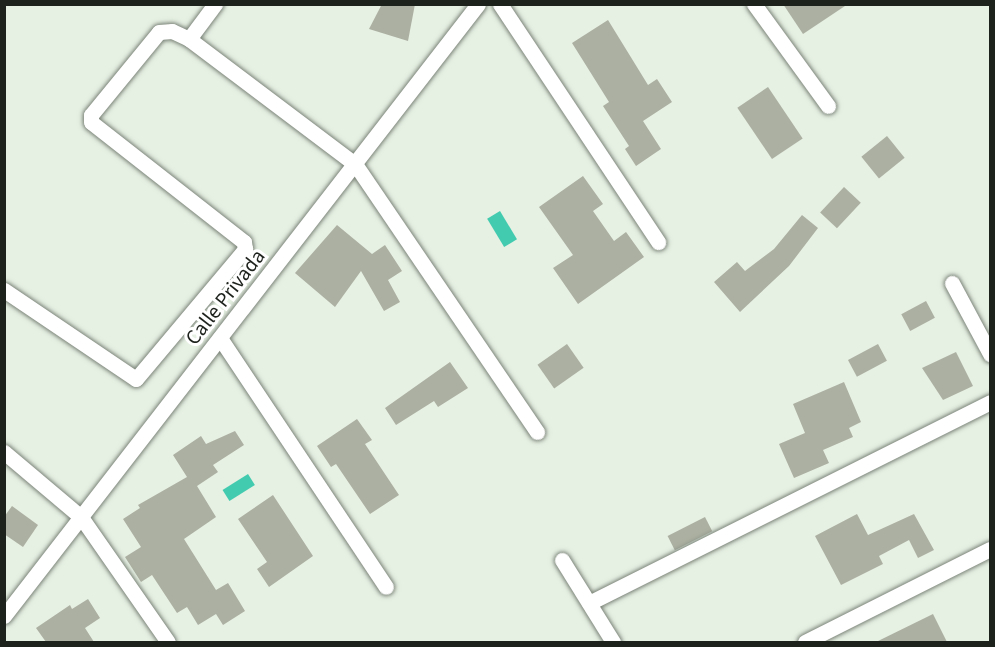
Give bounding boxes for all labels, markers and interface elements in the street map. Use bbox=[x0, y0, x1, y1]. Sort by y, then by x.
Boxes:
street label: Calle Privada bbox=[180, 244, 270, 350]

